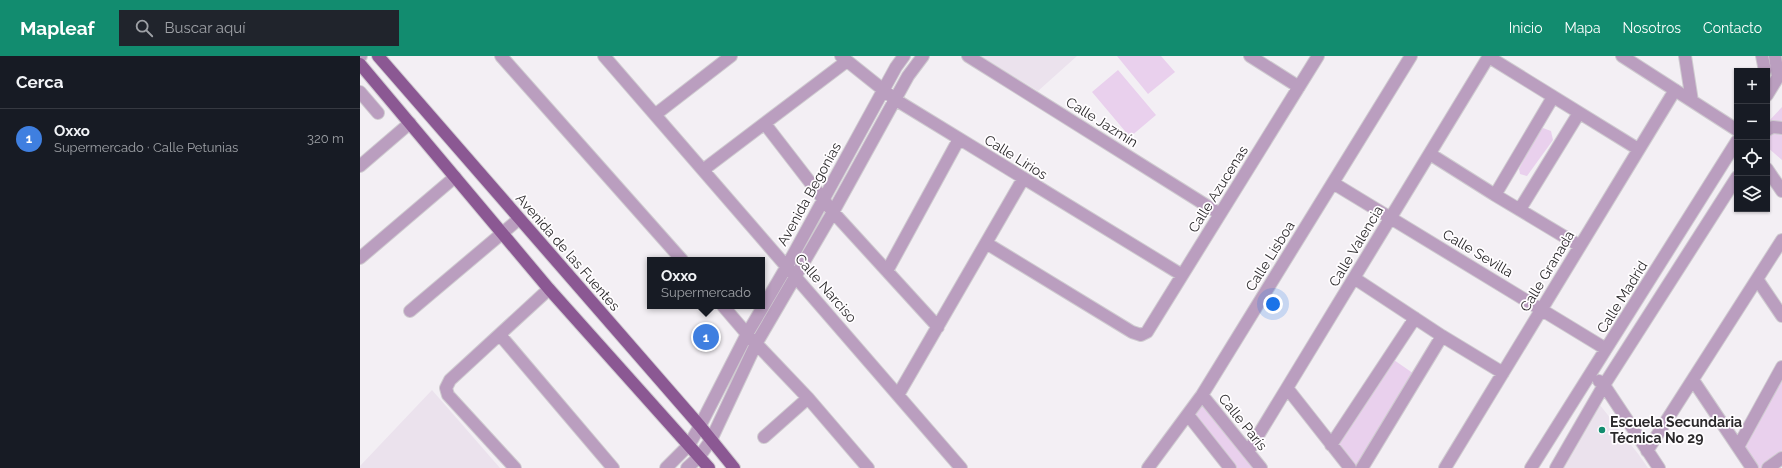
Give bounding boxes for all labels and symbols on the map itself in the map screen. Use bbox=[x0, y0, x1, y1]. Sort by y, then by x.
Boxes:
street label: Calle Jazmín bbox=[1063, 94, 1141, 150]
street label: Calle Lirios bbox=[982, 131, 1051, 183]
street label: Avenida Begonias bbox=[774, 139, 844, 248]
street label: Calle Azucenas bbox=[1185, 142, 1251, 235]
street label: Avenida de las Fuentes bbox=[513, 190, 623, 314]
street label: Calle Valencia bbox=[1326, 203, 1386, 289]
street label: Calle Lisboa bbox=[1242, 218, 1298, 294]
street label: Calle Sevilla bbox=[1440, 226, 1516, 280]
street label: Calle Granada bbox=[1517, 228, 1577, 314]
street label: Calle Narciso bbox=[792, 250, 860, 326]
street label: Calle Madrid bbox=[1594, 258, 1650, 336]
your location bbox=[1263, 294, 1283, 314]
pin: 1 bbox=[693, 322, 719, 352]
street label: Calle París bbox=[1216, 391, 1271, 453]
place label: Escuela Secundaria Técnica No 29 bbox=[1610, 414, 1742, 446]
marker: Escuela Secundaria Técnica No 29 bbox=[1597, 425, 1607, 435]

